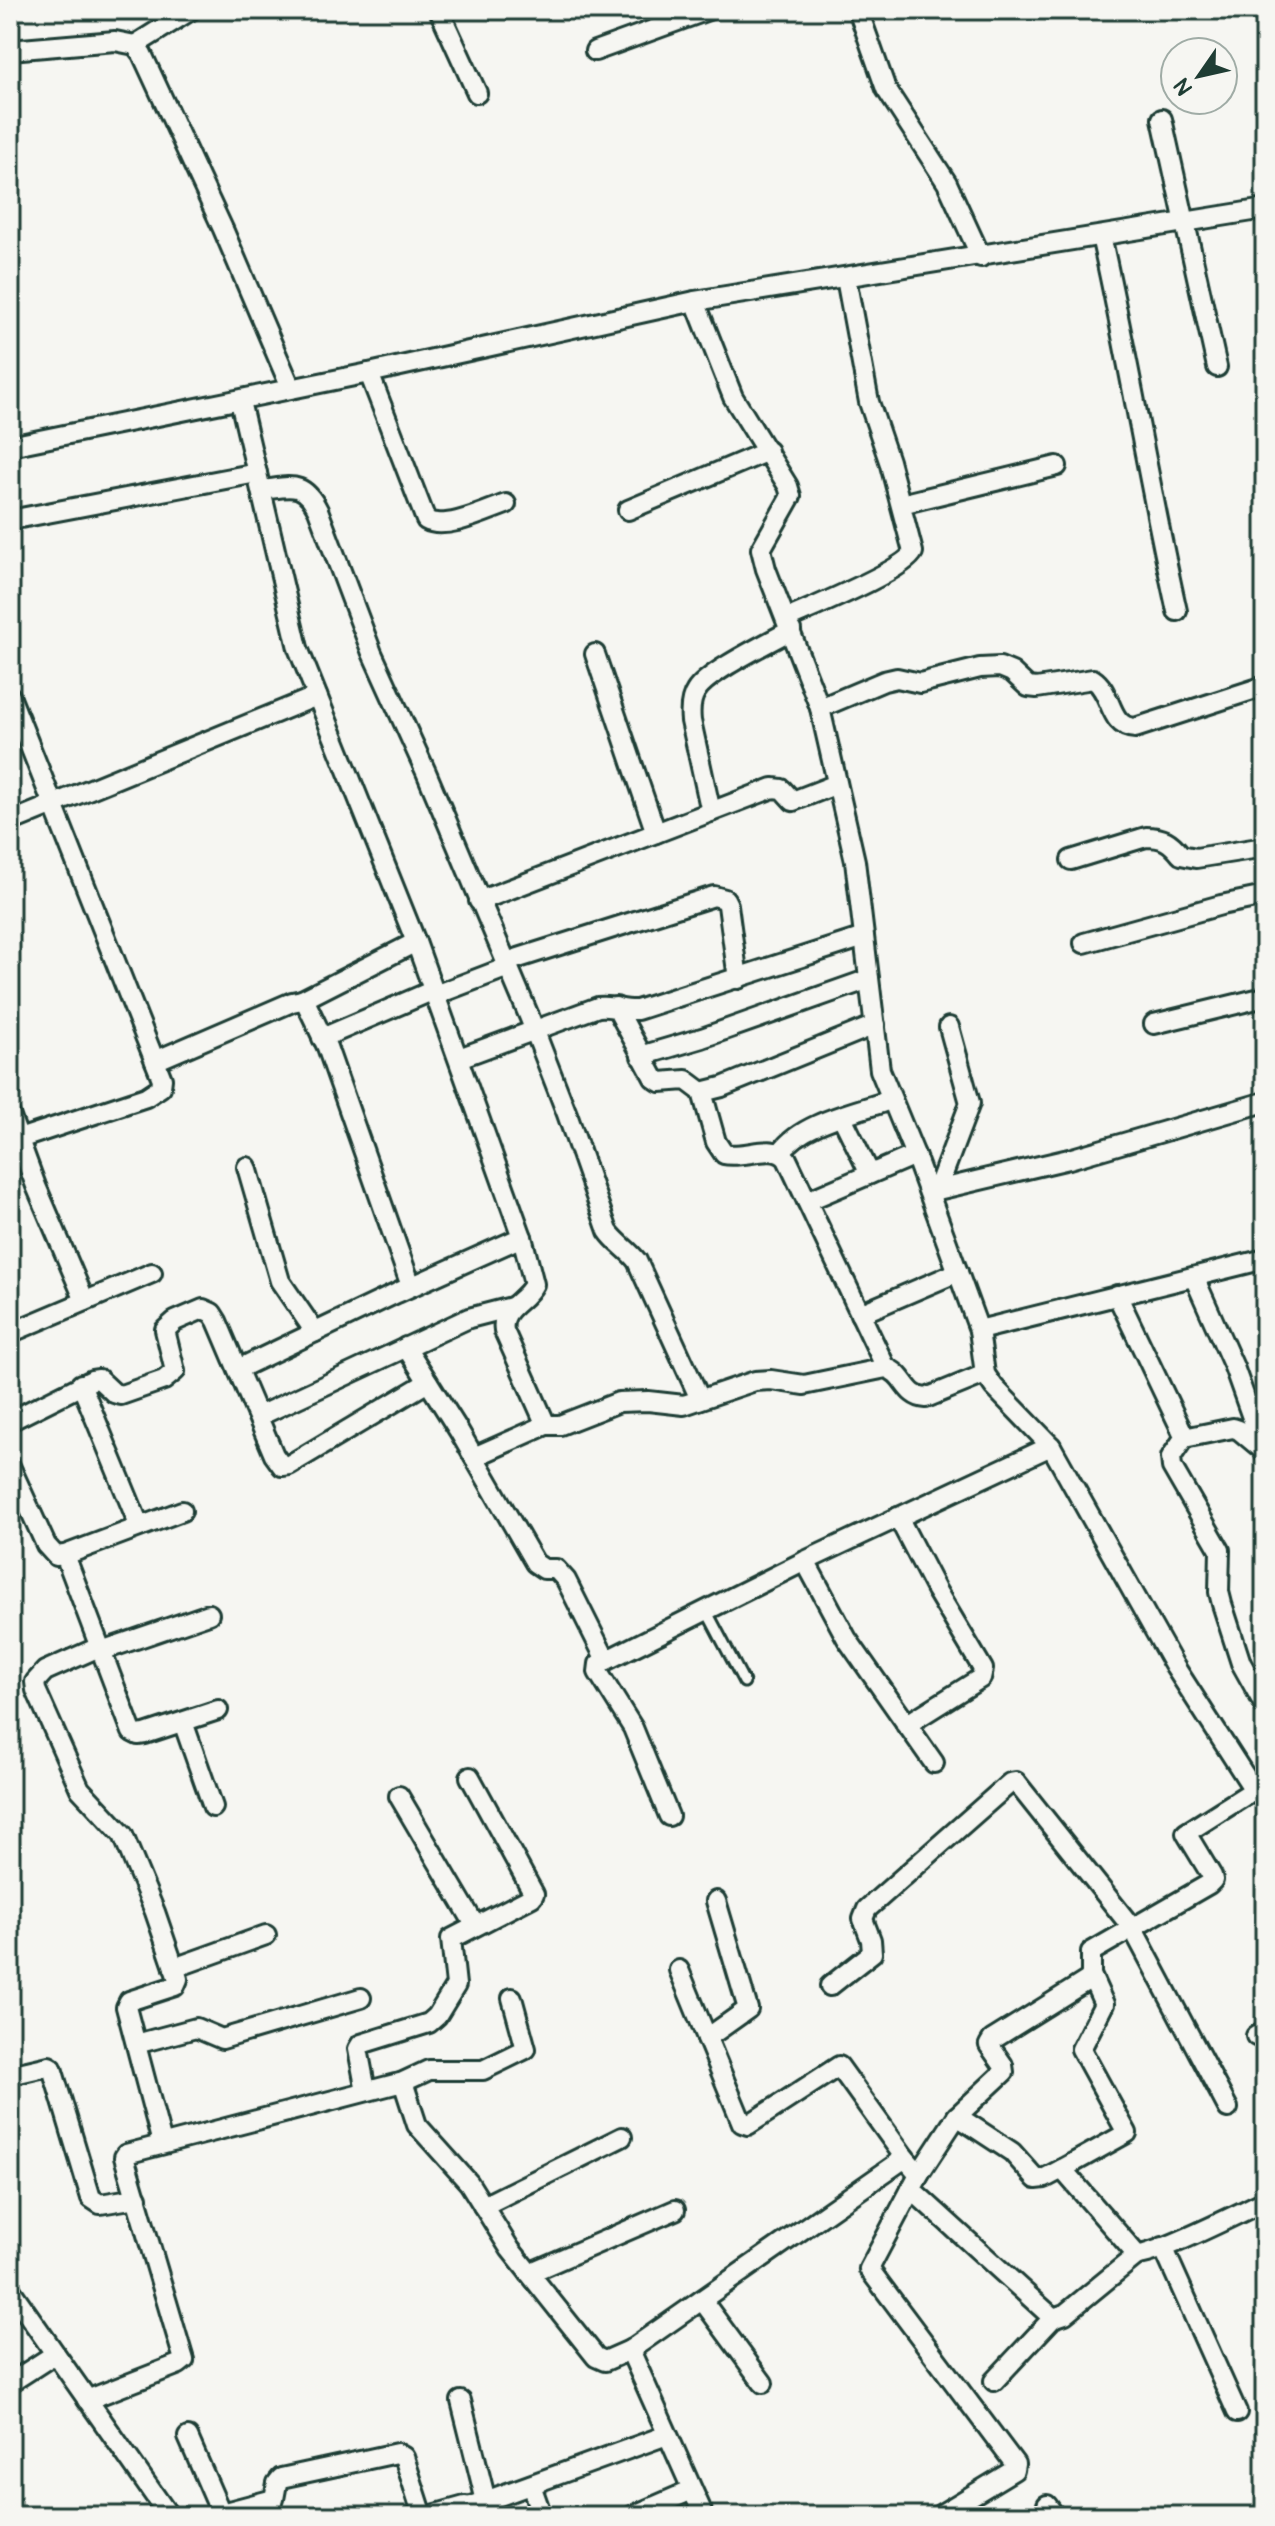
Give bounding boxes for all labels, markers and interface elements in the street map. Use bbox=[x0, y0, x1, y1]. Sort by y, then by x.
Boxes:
north arrow bbox=[1159, 36, 1239, 116]
text: N bbox=[1167, 73, 1199, 101]

